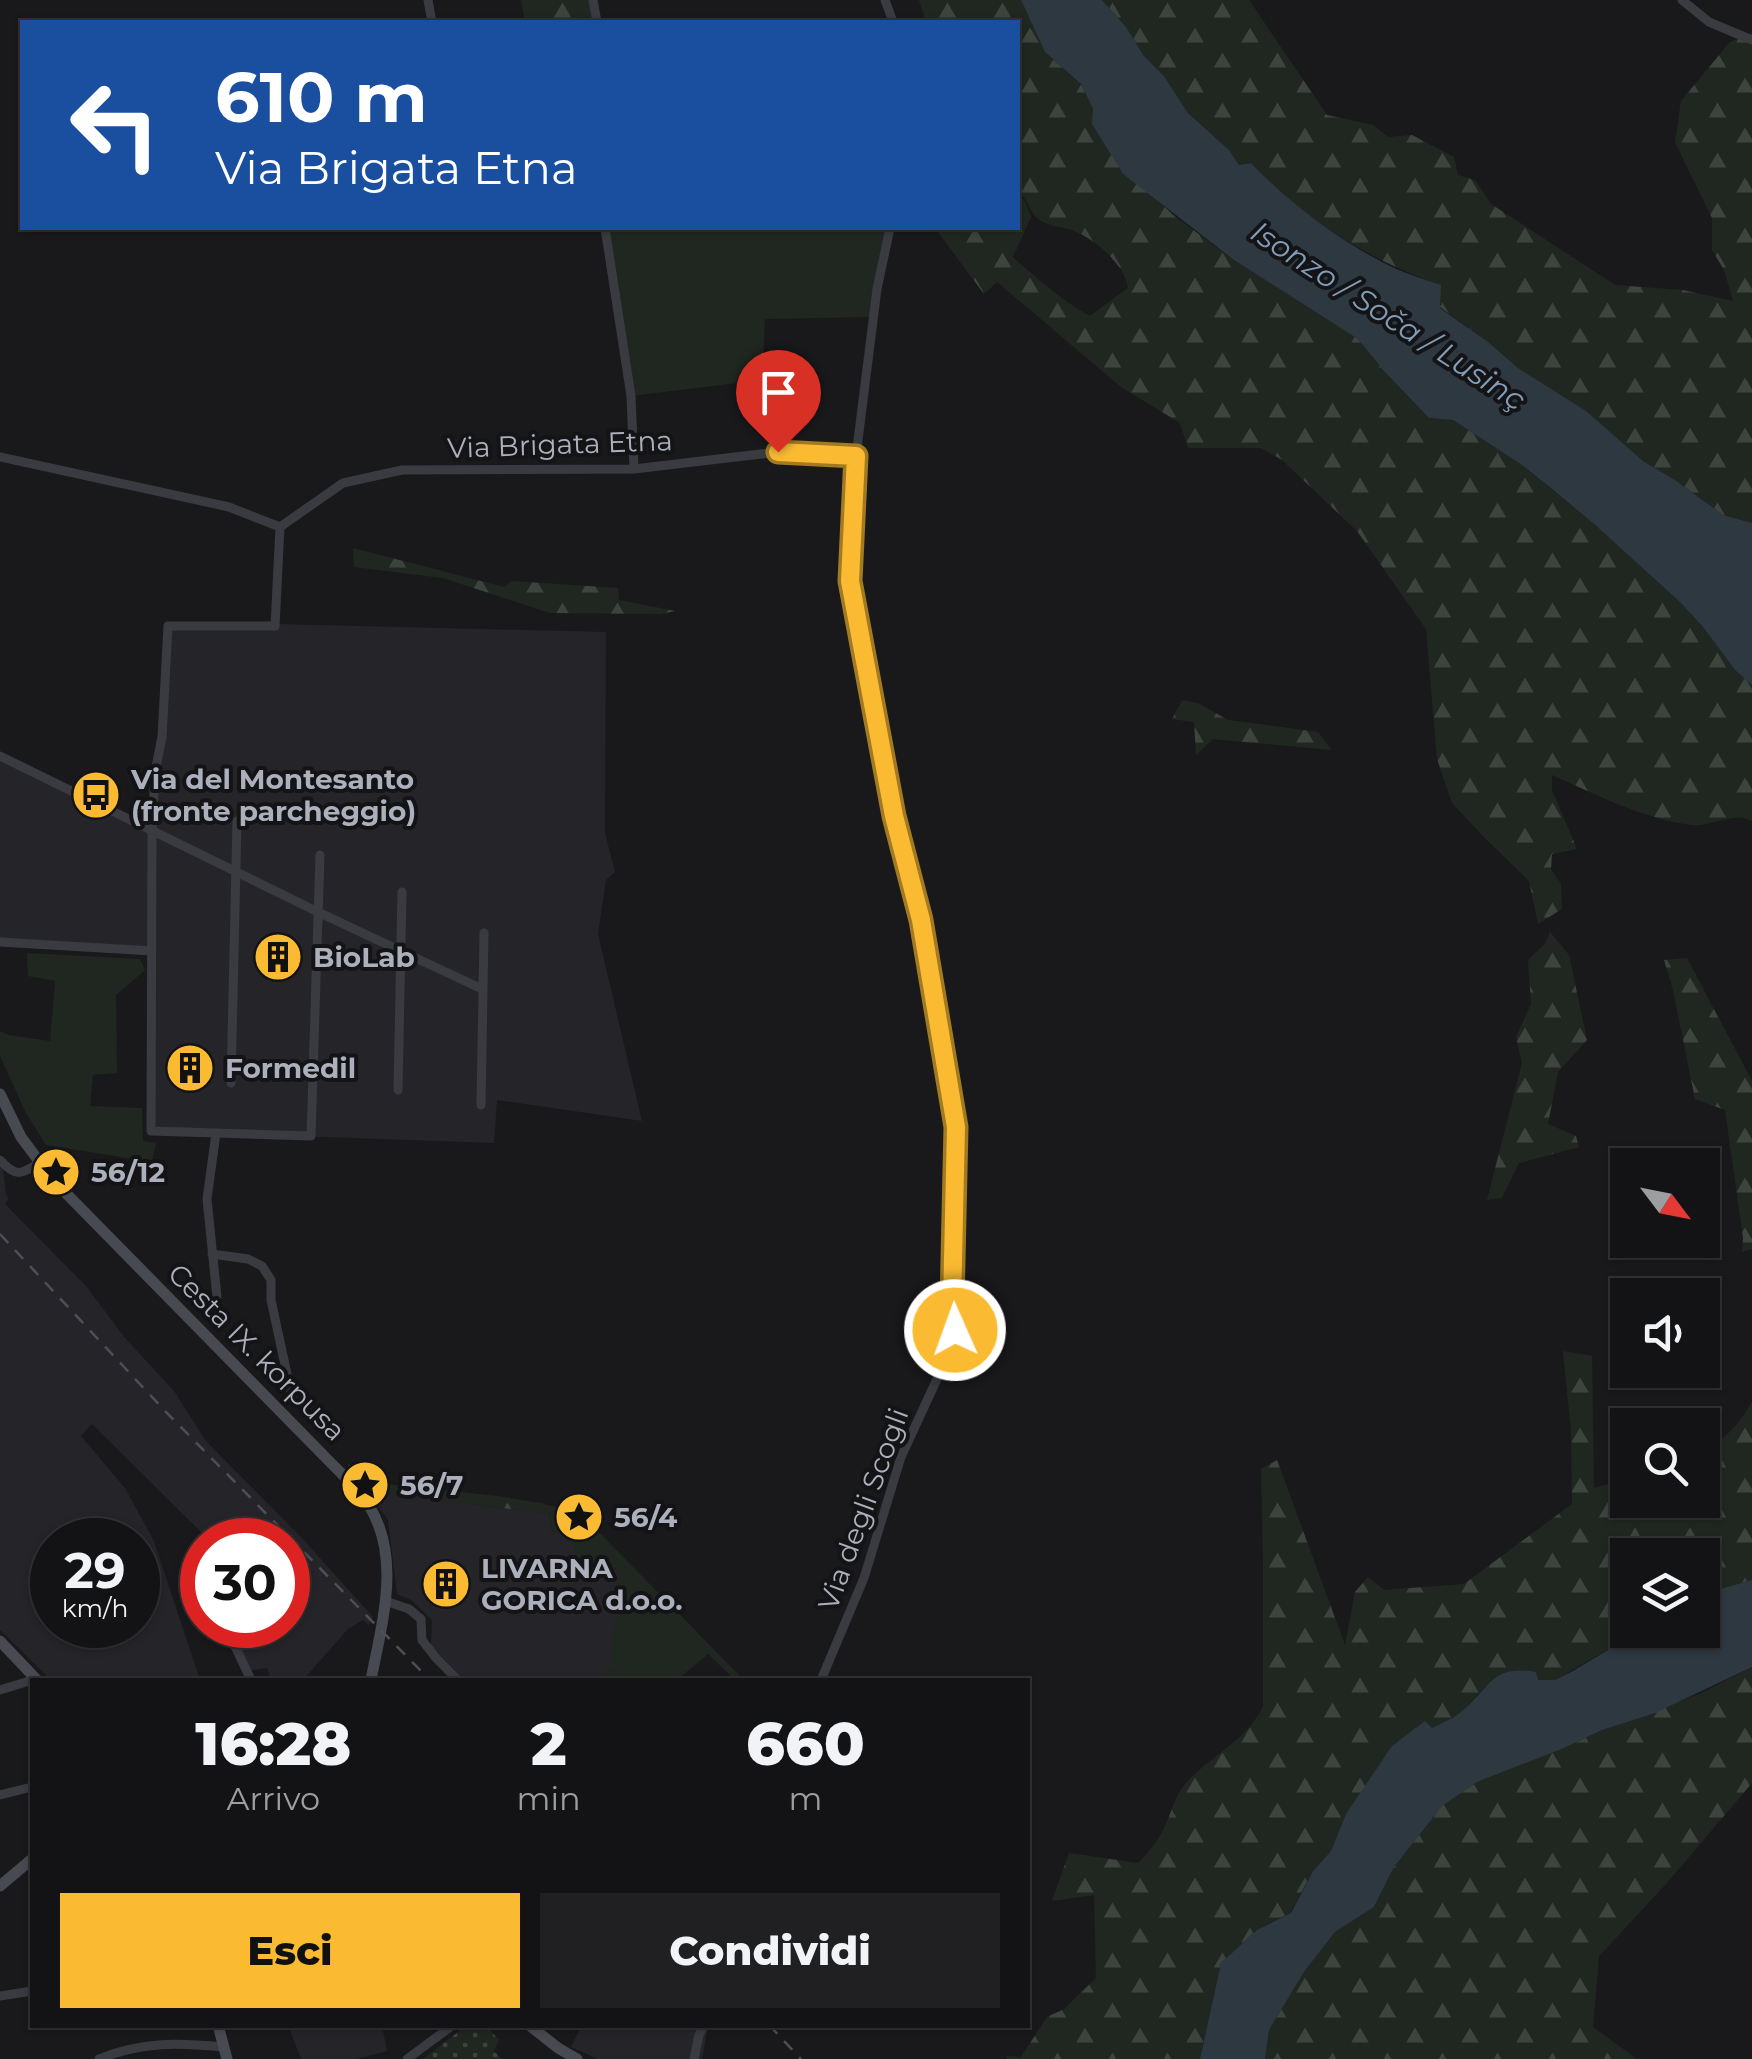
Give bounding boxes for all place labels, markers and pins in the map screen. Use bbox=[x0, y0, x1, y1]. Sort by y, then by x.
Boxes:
pin bbox=[736, 350, 821, 453]
place label: Via del Montesanto (fronte parcheggio) bbox=[130, 762, 416, 828]
bus stop icon: Via del Montesanto (fronte parcheggio) bbox=[70, 769, 122, 821]
building icon: BioLab bbox=[252, 931, 304, 983]
place label: BioLab bbox=[313, 940, 415, 974]
building icon: Formedil bbox=[164, 1042, 216, 1094]
place label: Formedil bbox=[225, 1051, 356, 1085]
place icon: 56/12 bbox=[30, 1146, 82, 1198]
place label: 56/12 bbox=[91, 1155, 165, 1189]
place icon: 56/7 bbox=[339, 1459, 391, 1511]
place label: 56/7 bbox=[400, 1468, 463, 1502]
place icon: 56/4 bbox=[553, 1491, 605, 1543]
place label: 56/4 bbox=[614, 1500, 678, 1534]
place label: LIVARNA GORICA d.o.o. bbox=[481, 1551, 683, 1617]
building icon: LIVARNA GORICA d.o.o. bbox=[420, 1558, 472, 1610]

